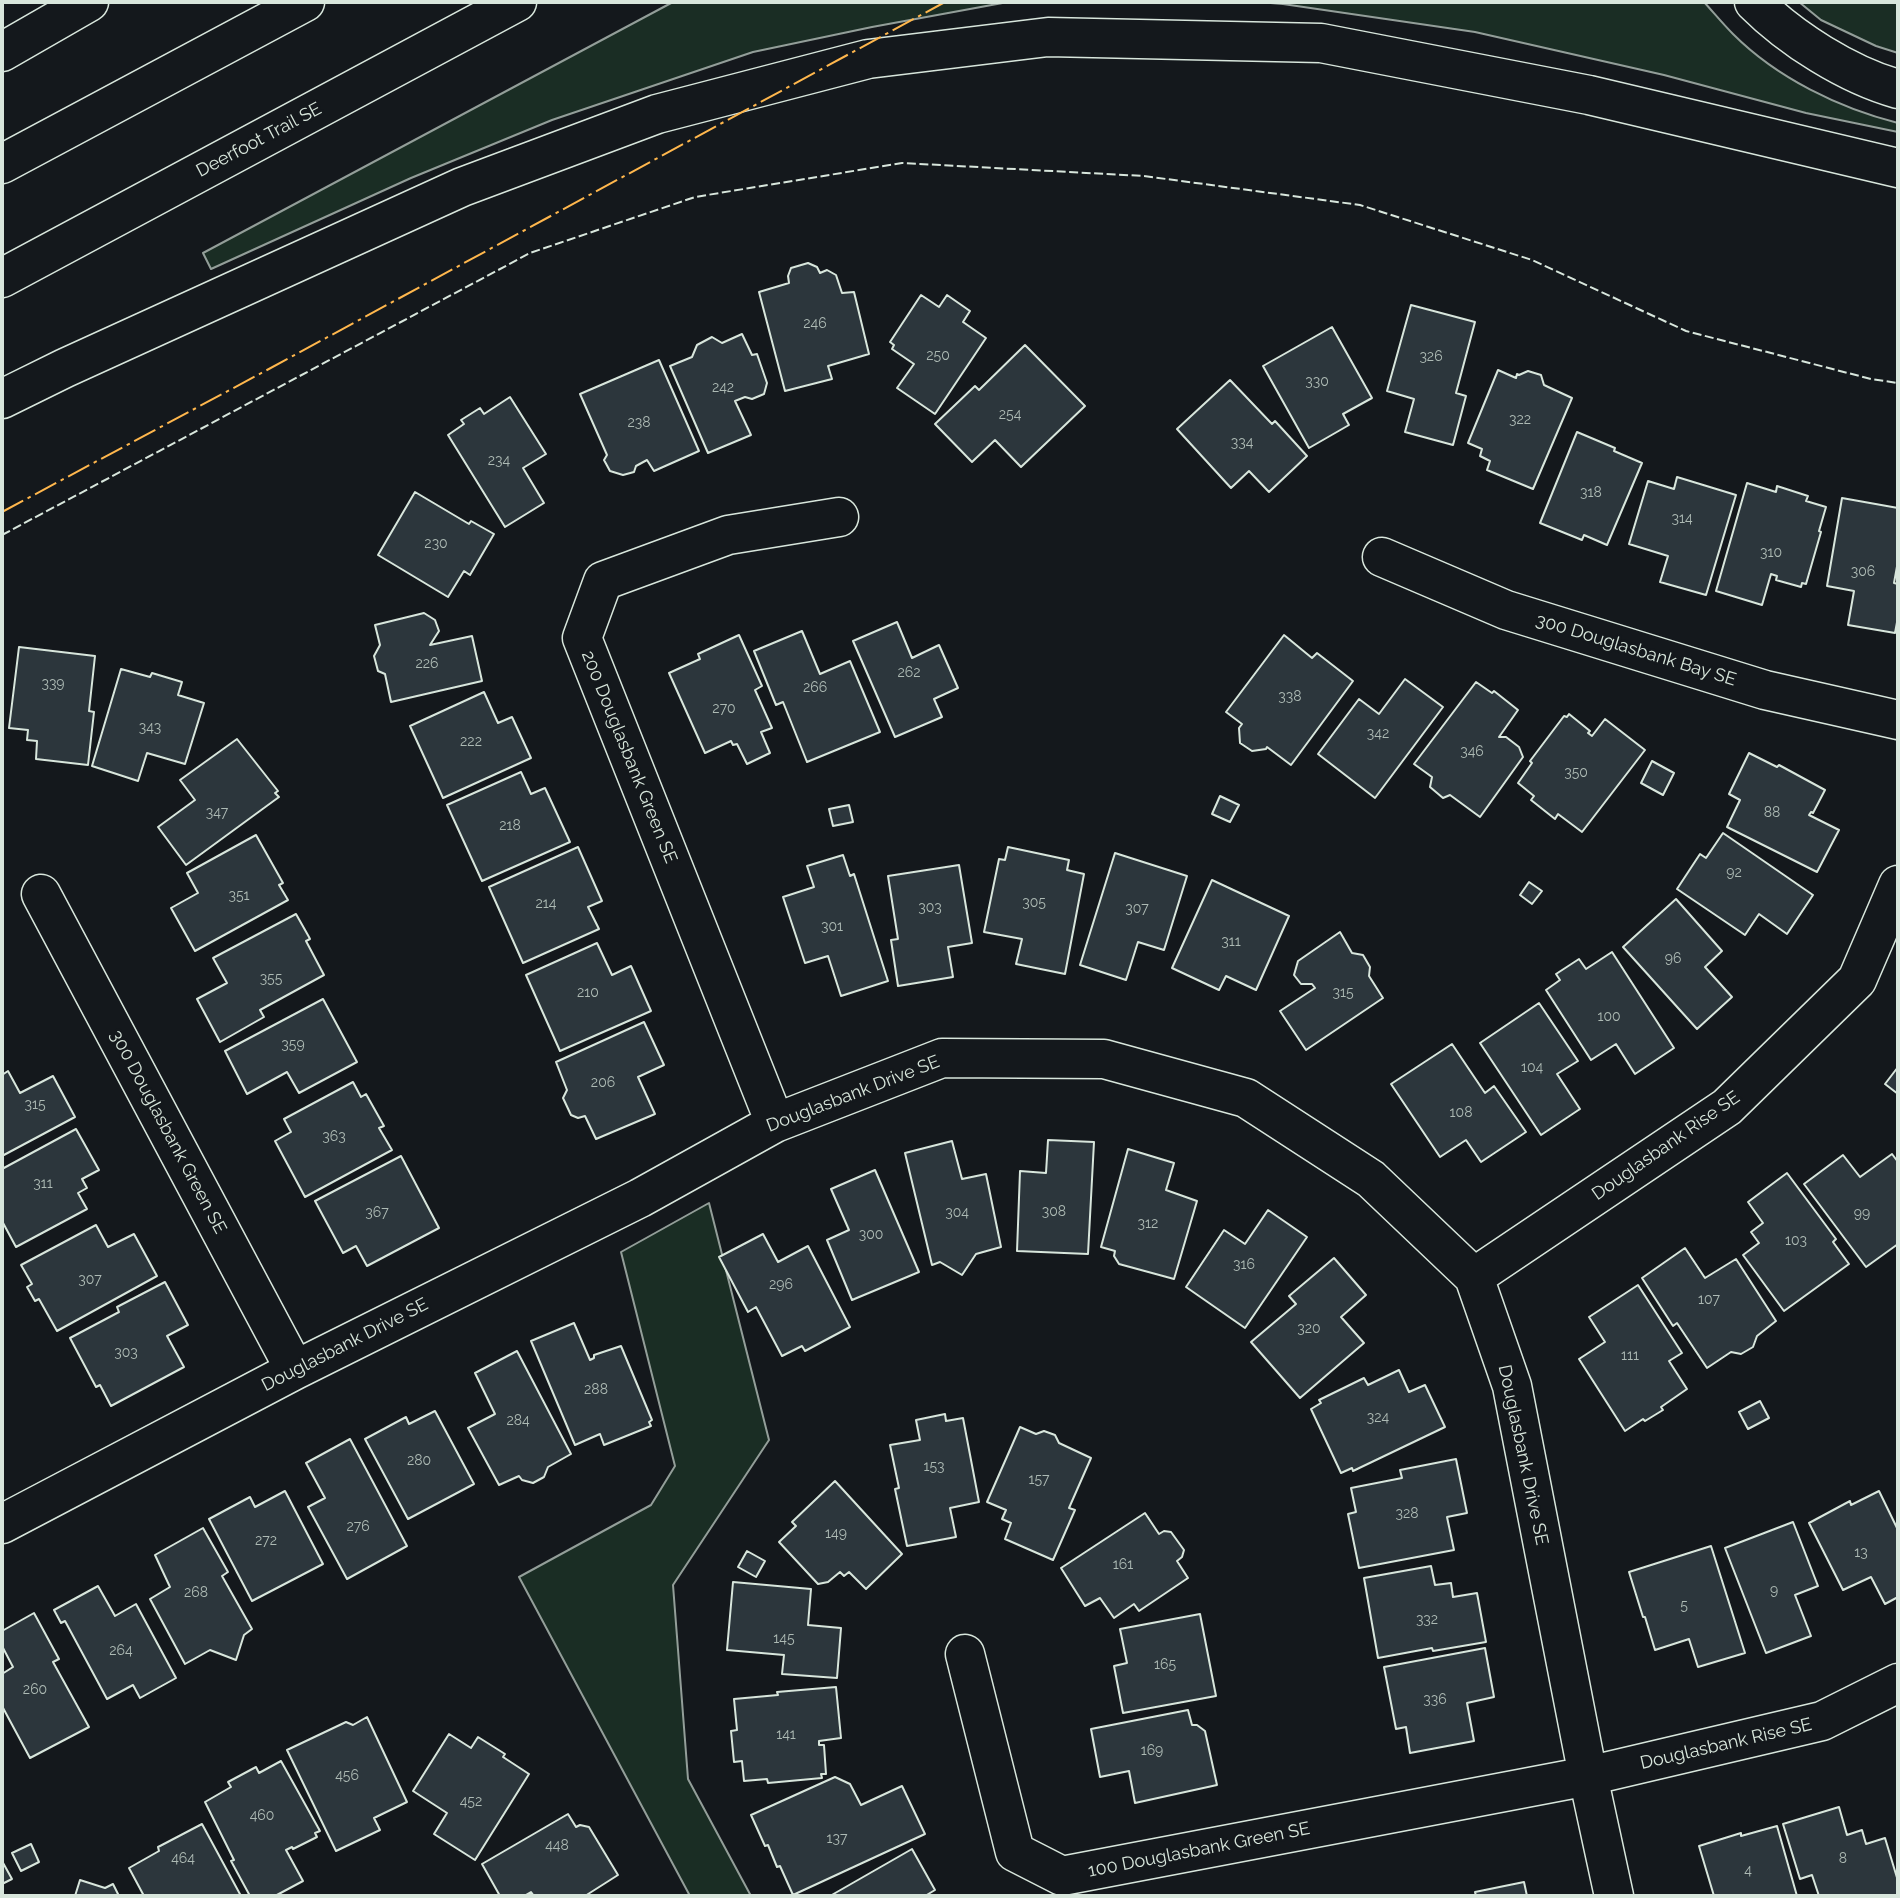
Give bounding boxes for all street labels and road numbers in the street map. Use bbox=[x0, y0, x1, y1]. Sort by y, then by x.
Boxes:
street label: Deerfoot Trail SE bbox=[193, 98, 325, 182]
street label: 300 Douglasbank Bay SE bbox=[1533, 609, 1739, 691]
street label: 200 Douglasbank Green SE bbox=[576, 648, 682, 866]
street label: 300 Douglasbank Green SE bbox=[105, 1026, 231, 1238]
street label: Douglasbank Drive SE bbox=[763, 1051, 943, 1137]
street label: Douglasbank Rise SE bbox=[1588, 1087, 1744, 1205]
street label: Douglasbank Drive SE bbox=[258, 1294, 432, 1396]
street label: Douglasbank Drive SE bbox=[1493, 1363, 1553, 1547]
street label: Douglasbank Rise SE bbox=[1638, 1714, 1814, 1774]
street label: 100 Douglasbank Green SE bbox=[1086, 1818, 1312, 1882]

